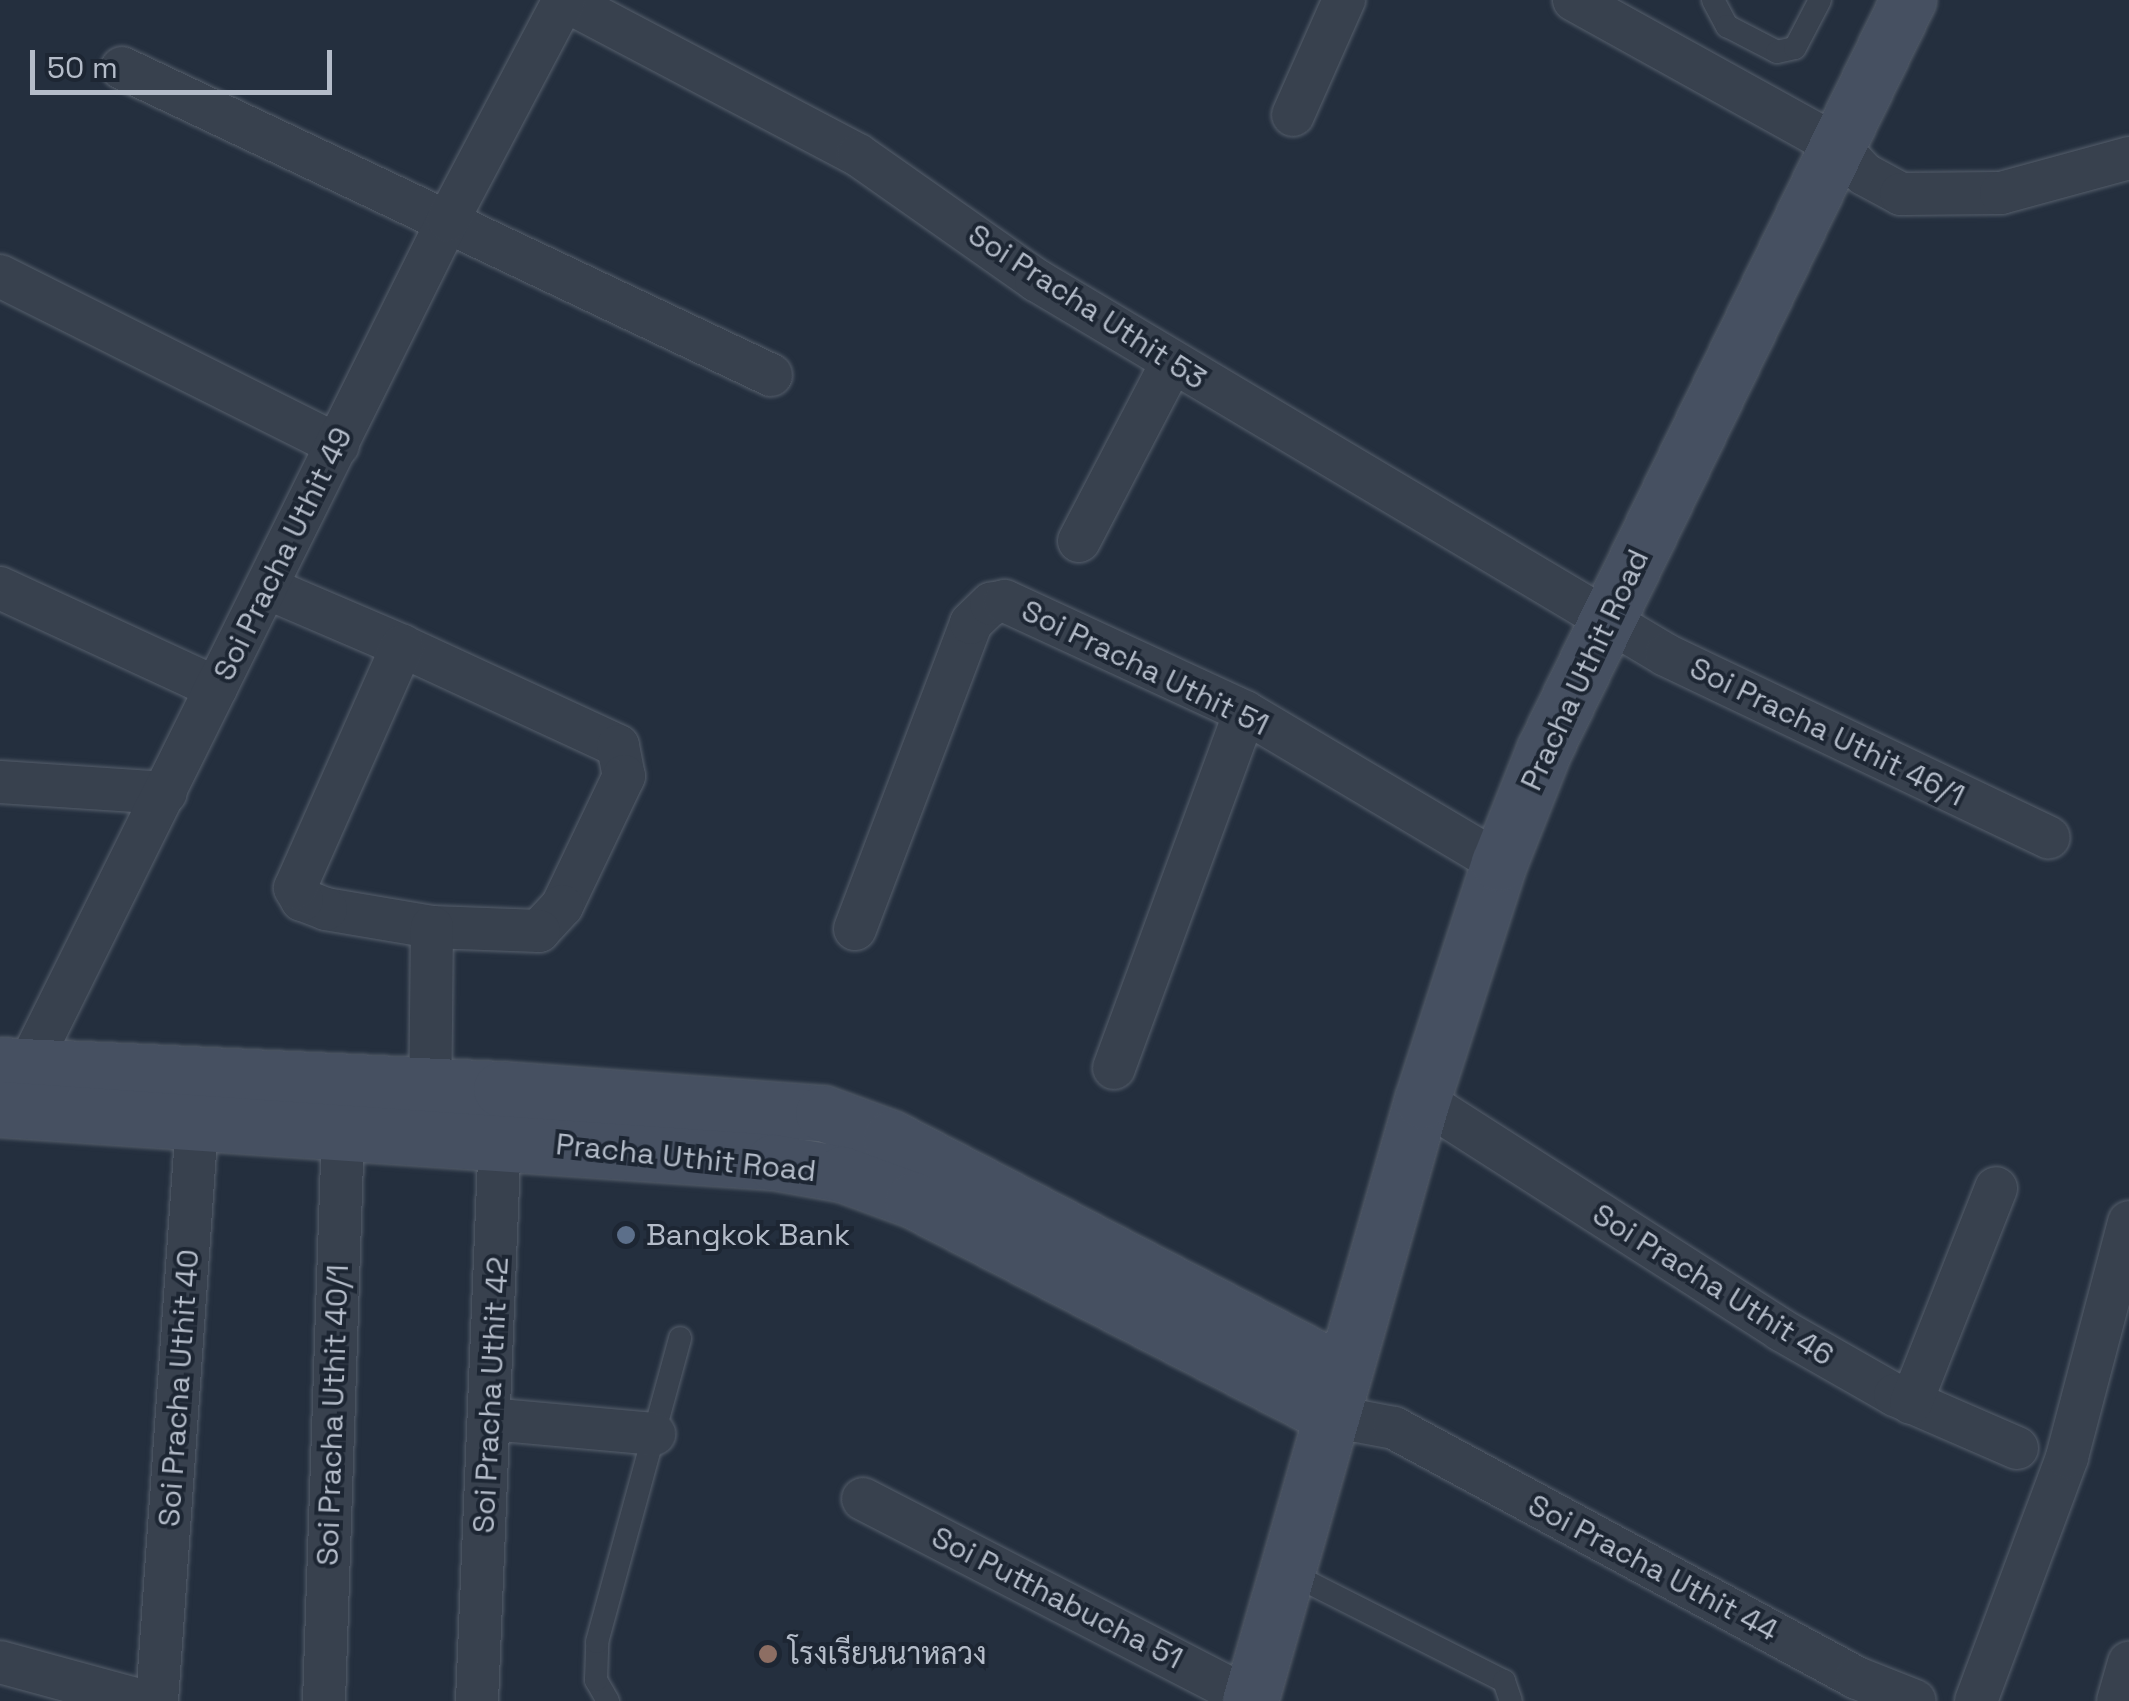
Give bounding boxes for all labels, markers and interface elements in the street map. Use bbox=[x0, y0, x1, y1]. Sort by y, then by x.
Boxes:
scale bar bbox=[35, 30, 338, 92]
text: 50 m bbox=[47, 48, 118, 87]
street label: Soi Pracha Uthit 53 bbox=[961, 217, 1213, 397]
street label: Soi Pracha Uthit 49 bbox=[206, 422, 360, 686]
street label: Pracha Uthit Road bbox=[1513, 544, 1657, 796]
street label: Soi Pracha Uthit 51 bbox=[1016, 593, 1274, 743]
street label: Soi Pracha Uthit 46/1 bbox=[1684, 650, 1970, 814]
street label: Pracha Uthit Road bbox=[554, 1126, 818, 1190]
street label: Soi Pracha Uthit 46 bbox=[1586, 1196, 1840, 1374]
place label: Bangkok Bank bbox=[646, 1217, 850, 1253]
marker: Bangkok Bank bbox=[615, 1224, 637, 1246]
street label: Soi Pracha Uthit 40 bbox=[151, 1248, 207, 1528]
street label: Soi Pracha Uthit 42 bbox=[466, 1256, 516, 1534]
street label: Soi Pracha Uthit 40/1 bbox=[310, 1264, 356, 1566]
street label: Soi Pracha Uthit 44 bbox=[1522, 1487, 1784, 1649]
street label: Soi Putthabucha 51 bbox=[926, 1519, 1188, 1677]
place label: โรงเรียนนาหลวง bbox=[788, 1636, 987, 1672]
marker: โรงเรียนนาหลวง bbox=[757, 1643, 779, 1665]

